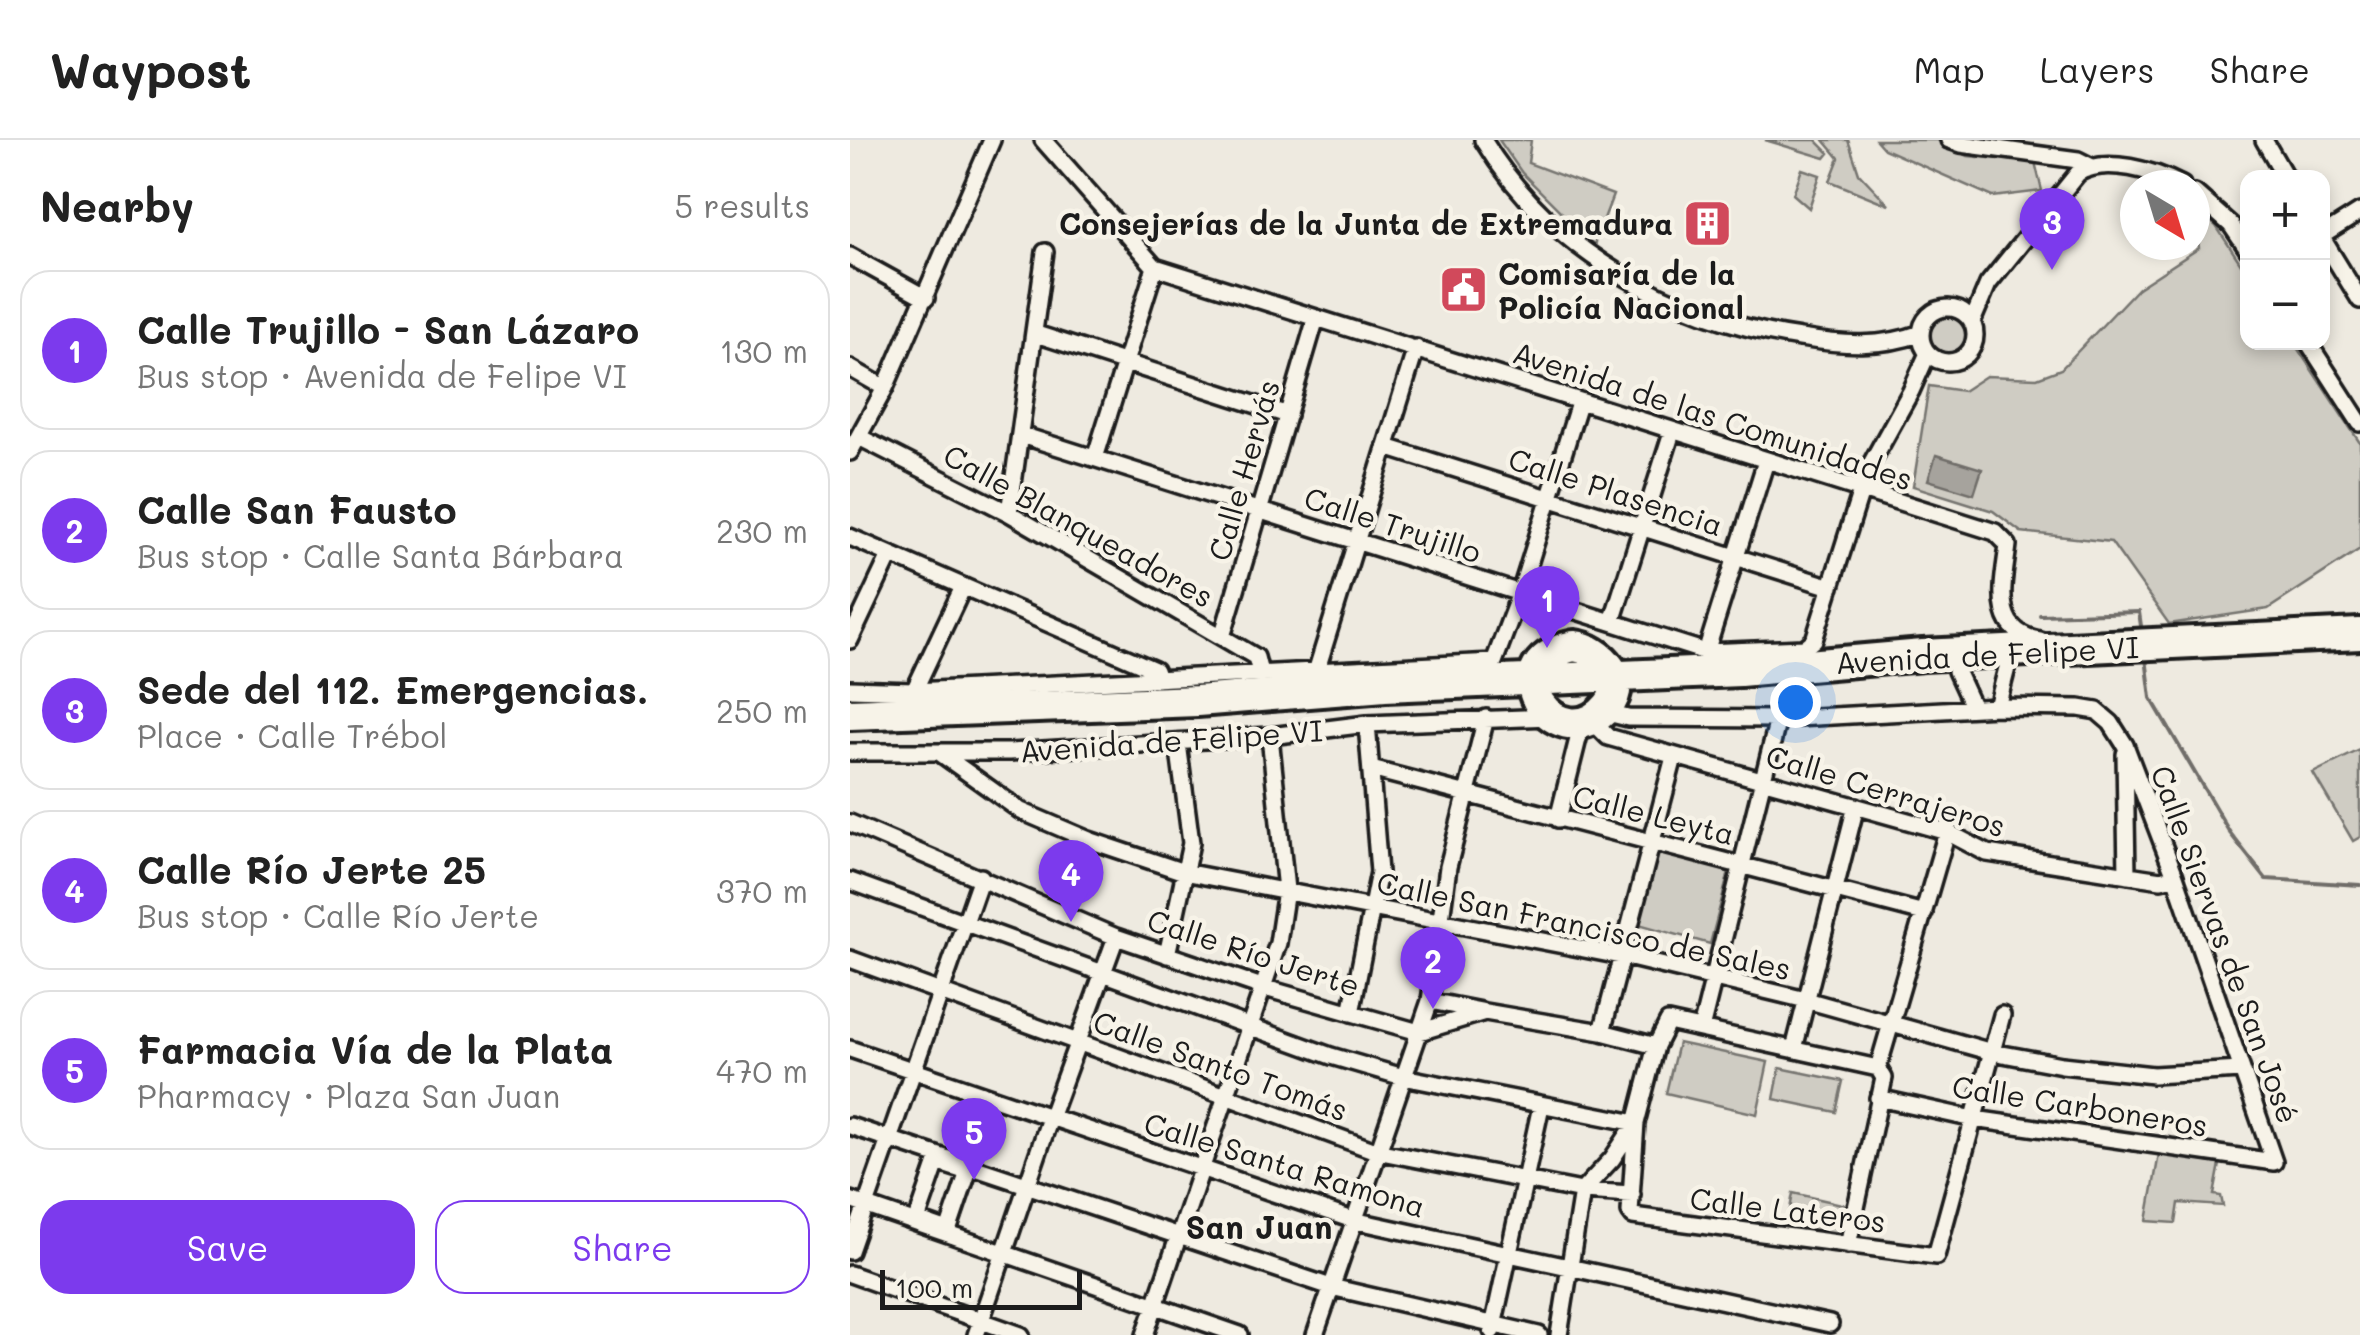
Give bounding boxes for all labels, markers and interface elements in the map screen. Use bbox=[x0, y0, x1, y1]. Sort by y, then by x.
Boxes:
text: Waypost bbox=[50, 38, 251, 100]
text: Map bbox=[1913, 46, 1985, 92]
text: Layers bbox=[2040, 46, 2155, 92]
text: Share bbox=[2210, 46, 2310, 92]
north arrow bbox=[2120, 170, 2210, 260]
map controls bbox=[2240, 170, 2330, 350]
button: + bbox=[2240, 170, 2330, 260]
text: Nearby bbox=[40, 178, 194, 233]
text: 5 results bbox=[675, 184, 810, 226]
pin: 3 bbox=[2020, 188, 2084, 270]
building icon: Consejerías de la Junta de Extremadura bbox=[1682, 197, 1734, 249]
place label: Consejerías de la Junta de Extremadura bbox=[1059, 203, 1673, 243]
place label: Comisaría de la Policía Nacional bbox=[1498, 253, 1744, 327]
button: − bbox=[2240, 260, 2330, 350]
public building icon: Comisaría de la Policía Nacional bbox=[1437, 264, 1489, 316]
text: Calle Trujillo - San Lázaro bbox=[137, 304, 639, 354]
text: 1 bbox=[67, 329, 82, 371]
text: 130 m bbox=[719, 329, 808, 371]
street label: Avenida de las Comunidades bbox=[1508, 331, 1918, 499]
text: Bus stop · Avenida de Felipe VI bbox=[137, 354, 627, 396]
street label: Calle Hervás bbox=[1198, 375, 1288, 565]
street label: Calle Blanqueadores bbox=[937, 434, 1221, 616]
street label: Calle Plasencia bbox=[1504, 437, 1728, 545]
street label: Calle Trujillo bbox=[1299, 477, 1487, 571]
text: Calle San Fausto bbox=[137, 484, 457, 534]
text: 2 bbox=[66, 509, 83, 551]
text: 230 m bbox=[716, 509, 808, 551]
text: Bus stop · Calle Santa Bárbara bbox=[137, 534, 624, 576]
pin: 1 bbox=[1514, 566, 1580, 648]
street label: Avenida de Felipe VI bbox=[1834, 626, 2140, 682]
text: Sede del 112. Emergencias. bbox=[137, 664, 649, 714]
your location bbox=[1770, 677, 1821, 728]
text: 3 bbox=[65, 689, 84, 731]
text: 250 m bbox=[716, 689, 808, 731]
street label: Avenida de Felipe VI bbox=[1018, 709, 1324, 771]
text: Place · Calle Trébol bbox=[137, 714, 448, 756]
street label: Calle Cerrajeros bbox=[1761, 735, 2011, 845]
street label: Calle Siervas de San José bbox=[2143, 759, 2309, 1129]
street label: Calle Leyta bbox=[1569, 775, 1739, 853]
pin: 4 bbox=[1038, 840, 1104, 922]
text: Calle Río Jerte 25 bbox=[137, 844, 486, 894]
street label: Calle San Francisco de Sales bbox=[1373, 862, 1795, 988]
text: 4 bbox=[64, 869, 85, 911]
text: 370 m bbox=[716, 869, 808, 911]
text: Bus stop · Calle Río Jerte bbox=[137, 894, 539, 936]
street label: Calle Río Jerte bbox=[1143, 899, 1365, 1005]
pin: 2 bbox=[1400, 926, 1466, 1009]
street label: Calle Santo Tomás bbox=[1088, 1000, 1354, 1130]
text: Farmacia Vía de la Plata bbox=[137, 1024, 613, 1074]
text: 5 bbox=[65, 1049, 84, 1091]
text: 470 m bbox=[716, 1049, 808, 1091]
street label: Calle Carboneros bbox=[1949, 1065, 2211, 1145]
text: Pharmacy · Plaza San Juan bbox=[137, 1074, 560, 1116]
pin: 5 bbox=[942, 1098, 1006, 1180]
street label: Calle Santa Ramona bbox=[1140, 1102, 1430, 1226]
street label: Calle Lateros bbox=[1688, 1177, 1888, 1241]
button: Save bbox=[40, 1200, 415, 1294]
button: Share bbox=[435, 1200, 810, 1294]
district label: San Juan bbox=[1185, 1205, 1333, 1247]
scale bar bbox=[880, 1265, 1082, 1310]
text: 100 m bbox=[895, 1269, 973, 1305]

